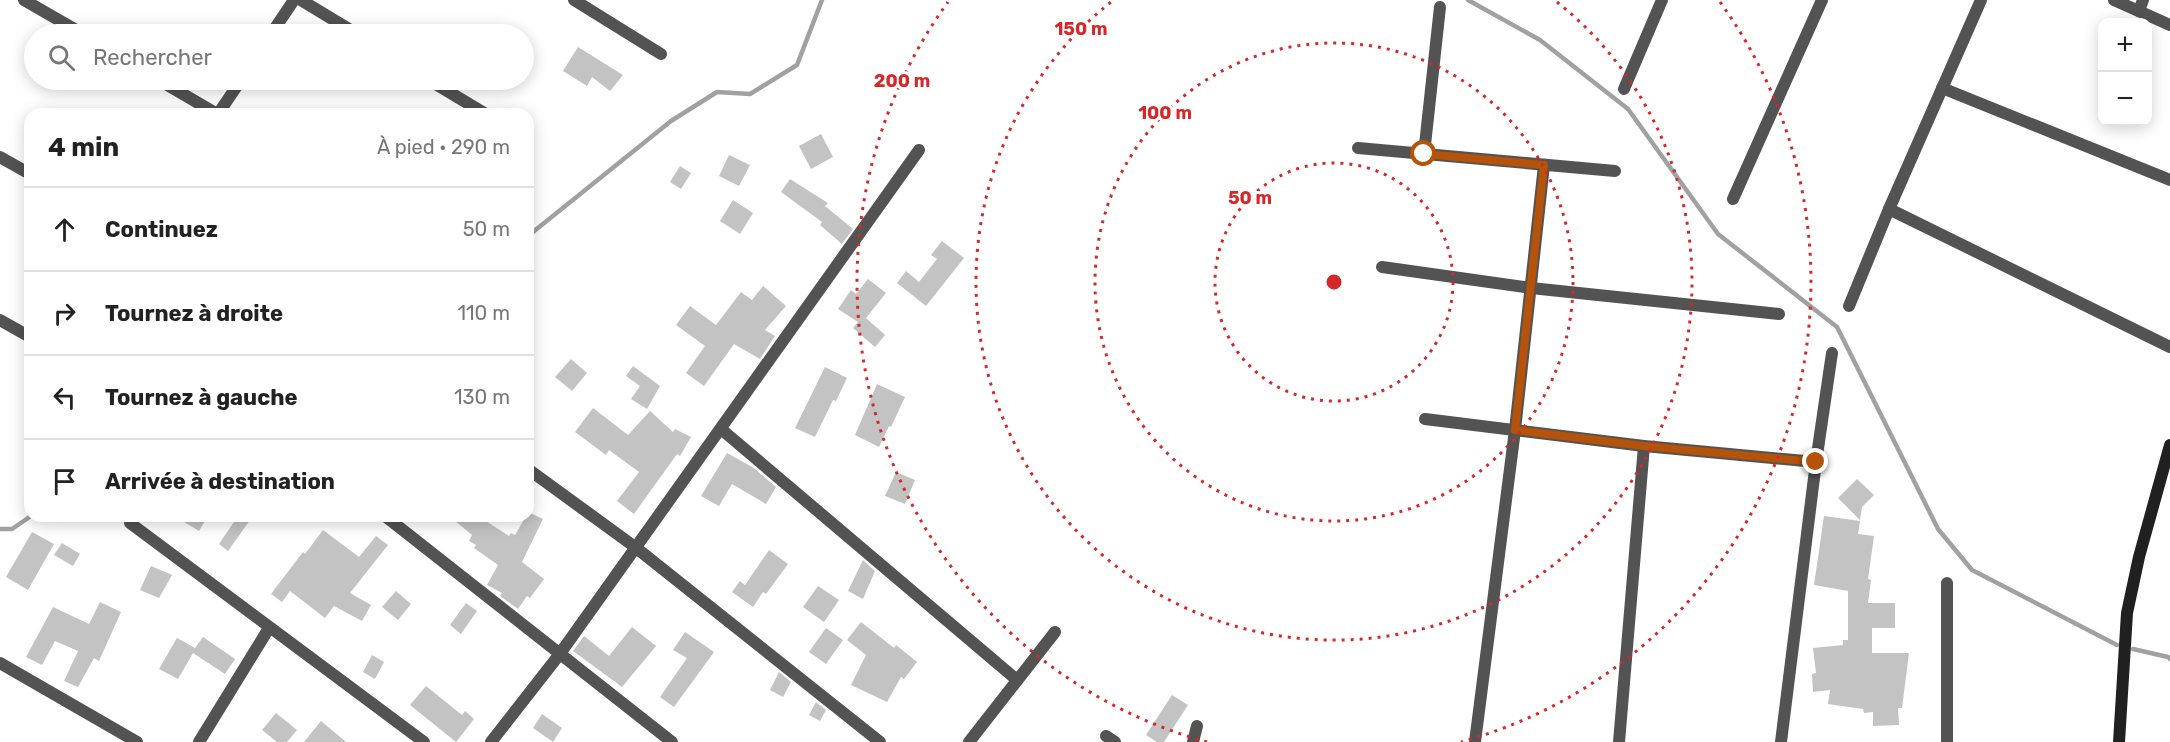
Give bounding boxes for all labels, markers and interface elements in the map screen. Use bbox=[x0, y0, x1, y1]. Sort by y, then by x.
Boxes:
text: 150 m bbox=[1054, 18, 1108, 40]
map controls bbox=[2098, 18, 2152, 126]
button: + bbox=[2098, 18, 2152, 72]
search box bbox=[24, 24, 534, 90]
icon: search bbox=[45, 41, 78, 74]
text: Rechercher bbox=[93, 44, 212, 71]
text: 200 m bbox=[874, 70, 930, 92]
button: − bbox=[2098, 72, 2152, 126]
text: 100 m bbox=[1138, 102, 1192, 124]
text: 4 min bbox=[48, 132, 119, 163]
text: À pied · 290 m bbox=[377, 135, 510, 159]
route start bbox=[1410, 140, 1436, 166]
text: 50 m bbox=[1228, 187, 1272, 209]
icon: ahead bbox=[48, 213, 81, 246]
text: Continuez bbox=[105, 216, 218, 243]
text: 50 m bbox=[463, 217, 510, 241]
centre of rings bbox=[1324, 272, 1344, 292]
icon: right bbox=[48, 297, 81, 330]
text: Tournez à droite bbox=[105, 300, 283, 327]
text: 110 m bbox=[458, 301, 510, 325]
icon: left bbox=[48, 381, 81, 414]
text: Tournez à gauche bbox=[105, 384, 298, 411]
text: 130 m bbox=[454, 385, 510, 409]
route end bbox=[1802, 448, 1828, 474]
icon: arrive bbox=[48, 465, 81, 498]
text: Arrivée à destination bbox=[105, 468, 335, 495]

